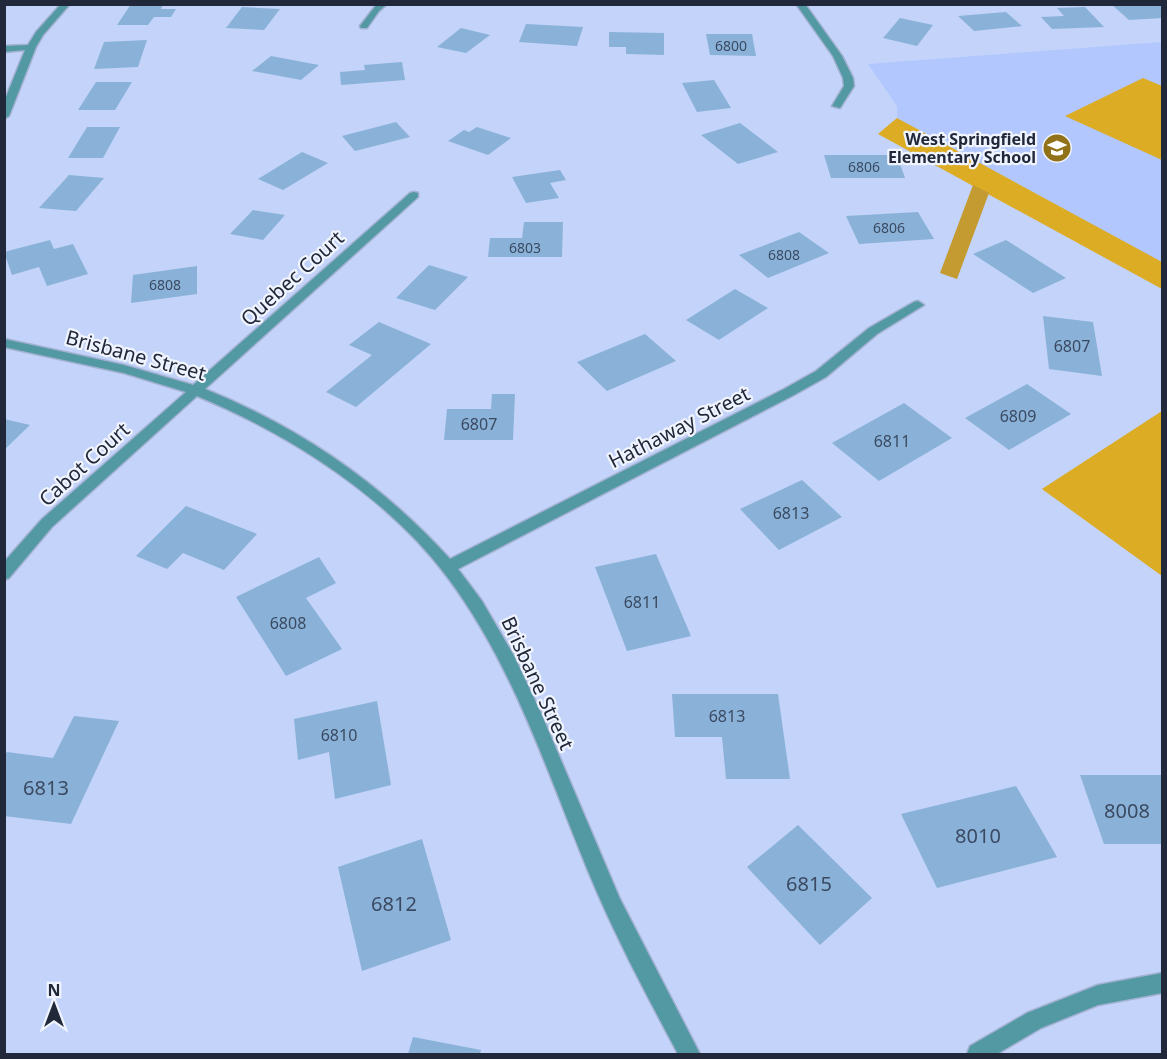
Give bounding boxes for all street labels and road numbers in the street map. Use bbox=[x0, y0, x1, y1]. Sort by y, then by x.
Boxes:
street label: Quebec Court bbox=[235, 224, 349, 332]
street label: Brisbane Street bbox=[63, 323, 209, 387]
street label: Hathaway Street bbox=[604, 380, 754, 474]
street label: Cabot Court bbox=[33, 416, 135, 512]
street label: Brisbane Street bbox=[495, 612, 581, 754]

